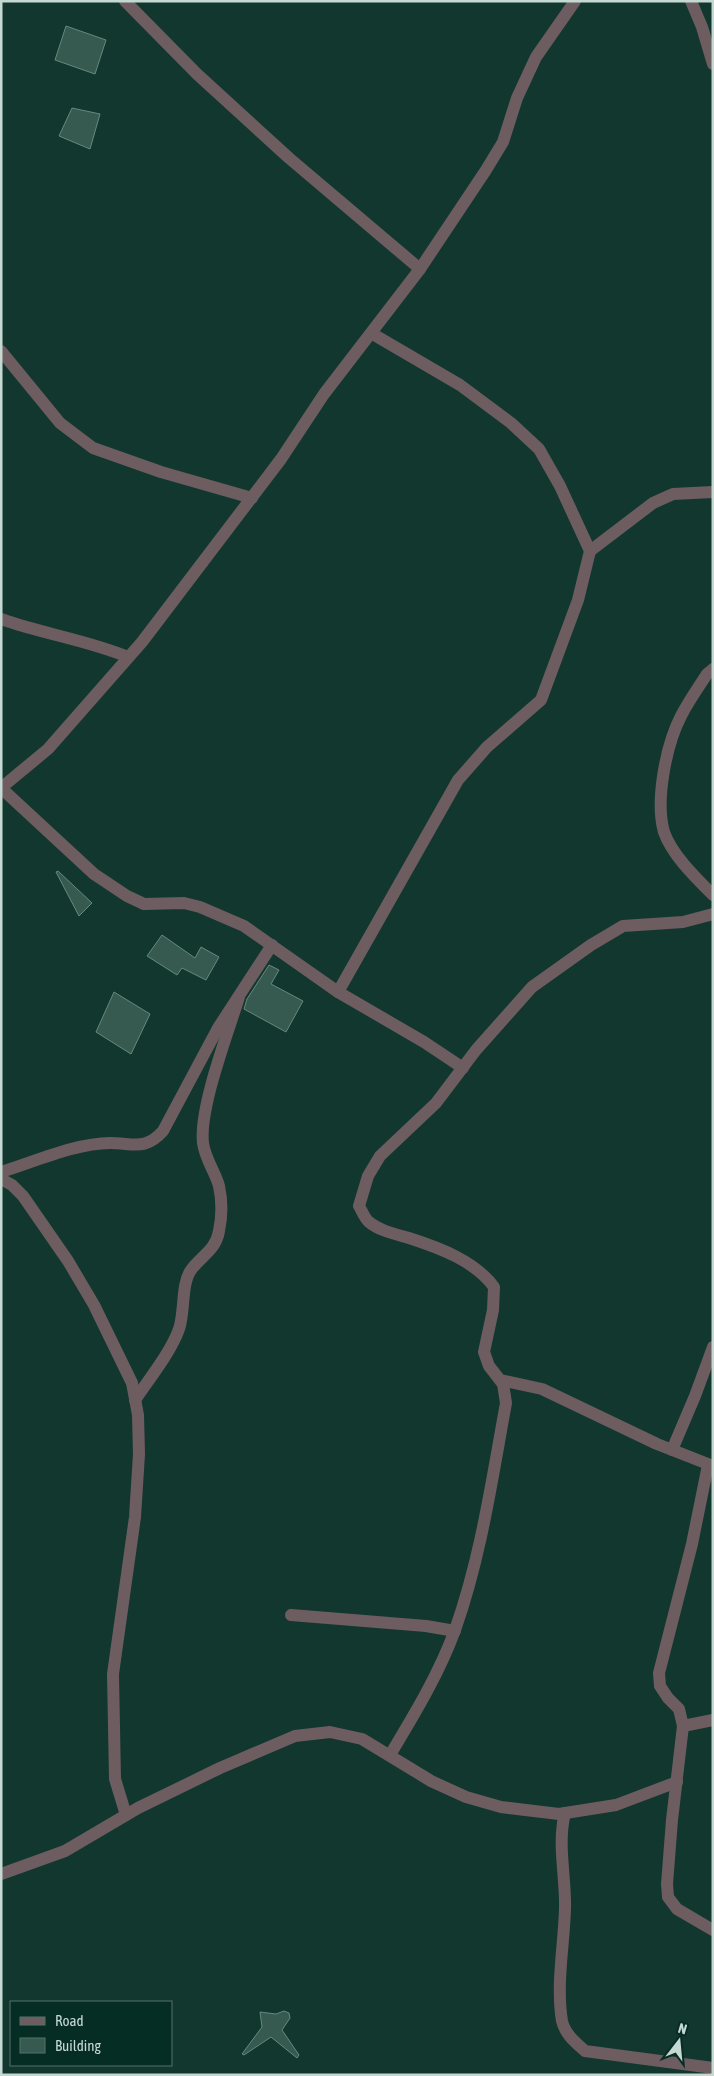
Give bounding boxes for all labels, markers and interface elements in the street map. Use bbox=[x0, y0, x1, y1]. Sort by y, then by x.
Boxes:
legend bbox=[10, 2001, 172, 2066]
text: Road bbox=[55, 2012, 84, 2029]
north arrow bbox=[654, 2016, 704, 2066]
text: N bbox=[676, 2020, 689, 2037]
text: Building bbox=[55, 2037, 101, 2054]

